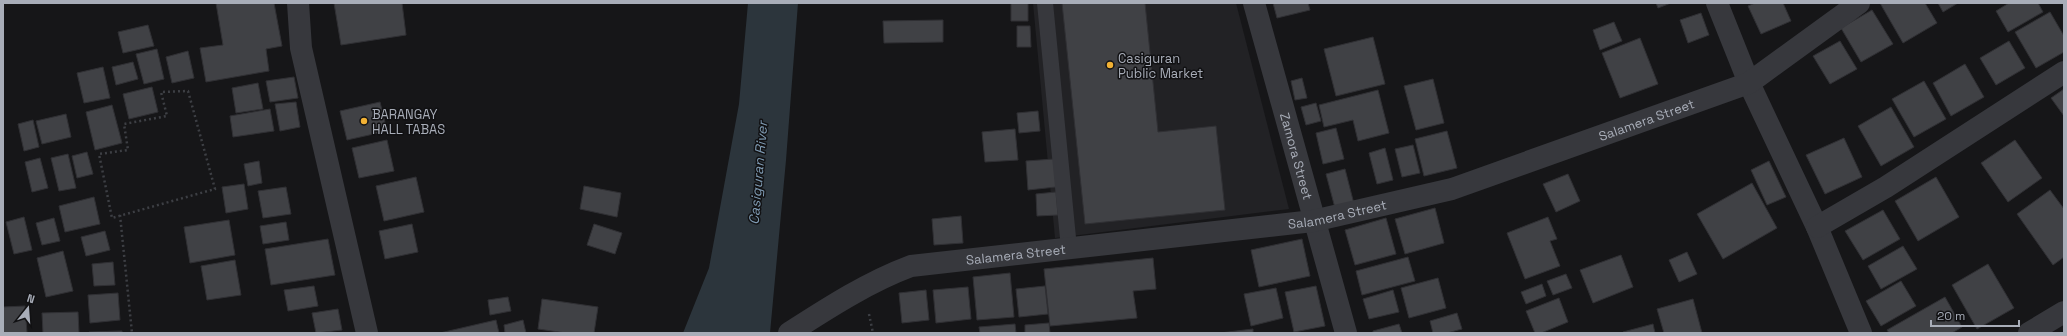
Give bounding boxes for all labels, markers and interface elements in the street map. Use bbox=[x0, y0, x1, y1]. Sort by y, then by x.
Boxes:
place label: Casiguran Public Market bbox=[1118, 50, 1203, 82]
marker: Casiguran Public Market bbox=[1105, 60, 1115, 70]
street label: Salamera Street bbox=[1596, 95, 1697, 144]
place label: BARANGAY HALL TABAS bbox=[372, 106, 445, 138]
street label: Zamora Street bbox=[1276, 111, 1317, 202]
marker: BARANGAY HALL TABAS bbox=[359, 116, 369, 126]
water label: Casiguran River bbox=[745, 119, 772, 225]
street label: Salamera Street bbox=[1287, 196, 1388, 232]
street label: Salamera Street bbox=[965, 240, 1067, 268]
north arrow bbox=[8, 288, 48, 328]
text: N bbox=[25, 291, 36, 306]
scale bar bbox=[1931, 302, 2019, 328]
text: 20 m bbox=[1937, 308, 1965, 324]

